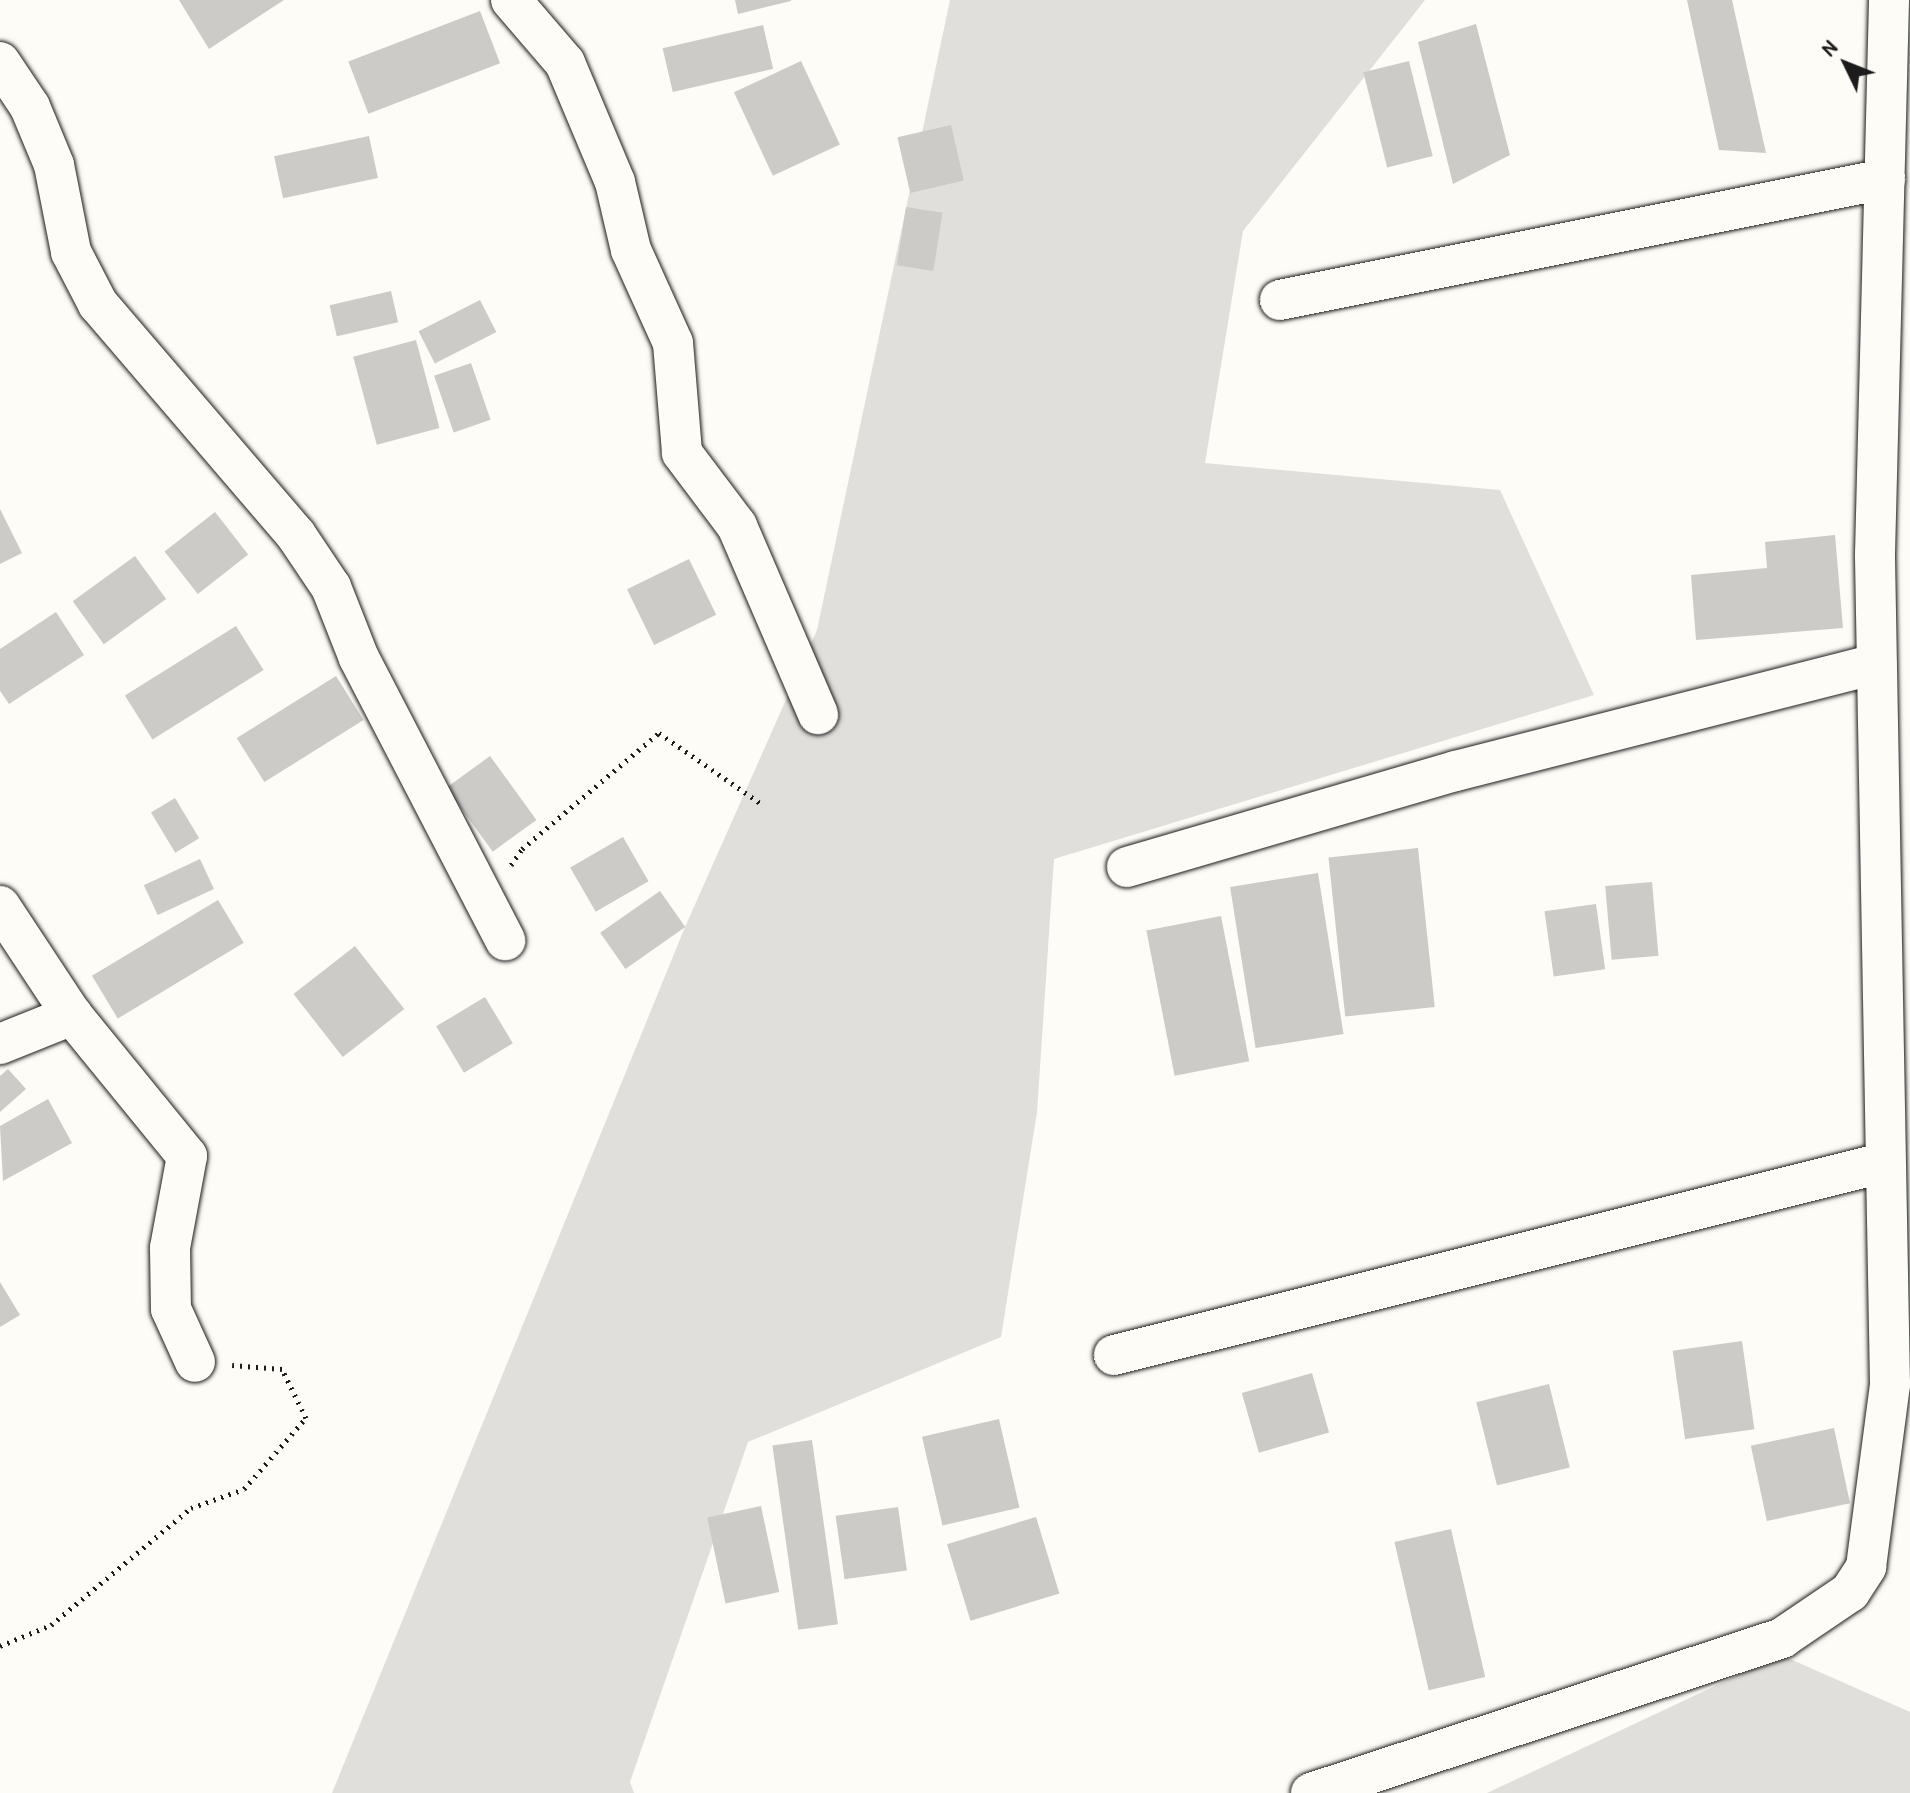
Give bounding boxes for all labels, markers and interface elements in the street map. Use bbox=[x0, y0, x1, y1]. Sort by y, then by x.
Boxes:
north arrow bbox=[1806, 24, 1886, 104]
text: N bbox=[1813, 33, 1843, 62]

